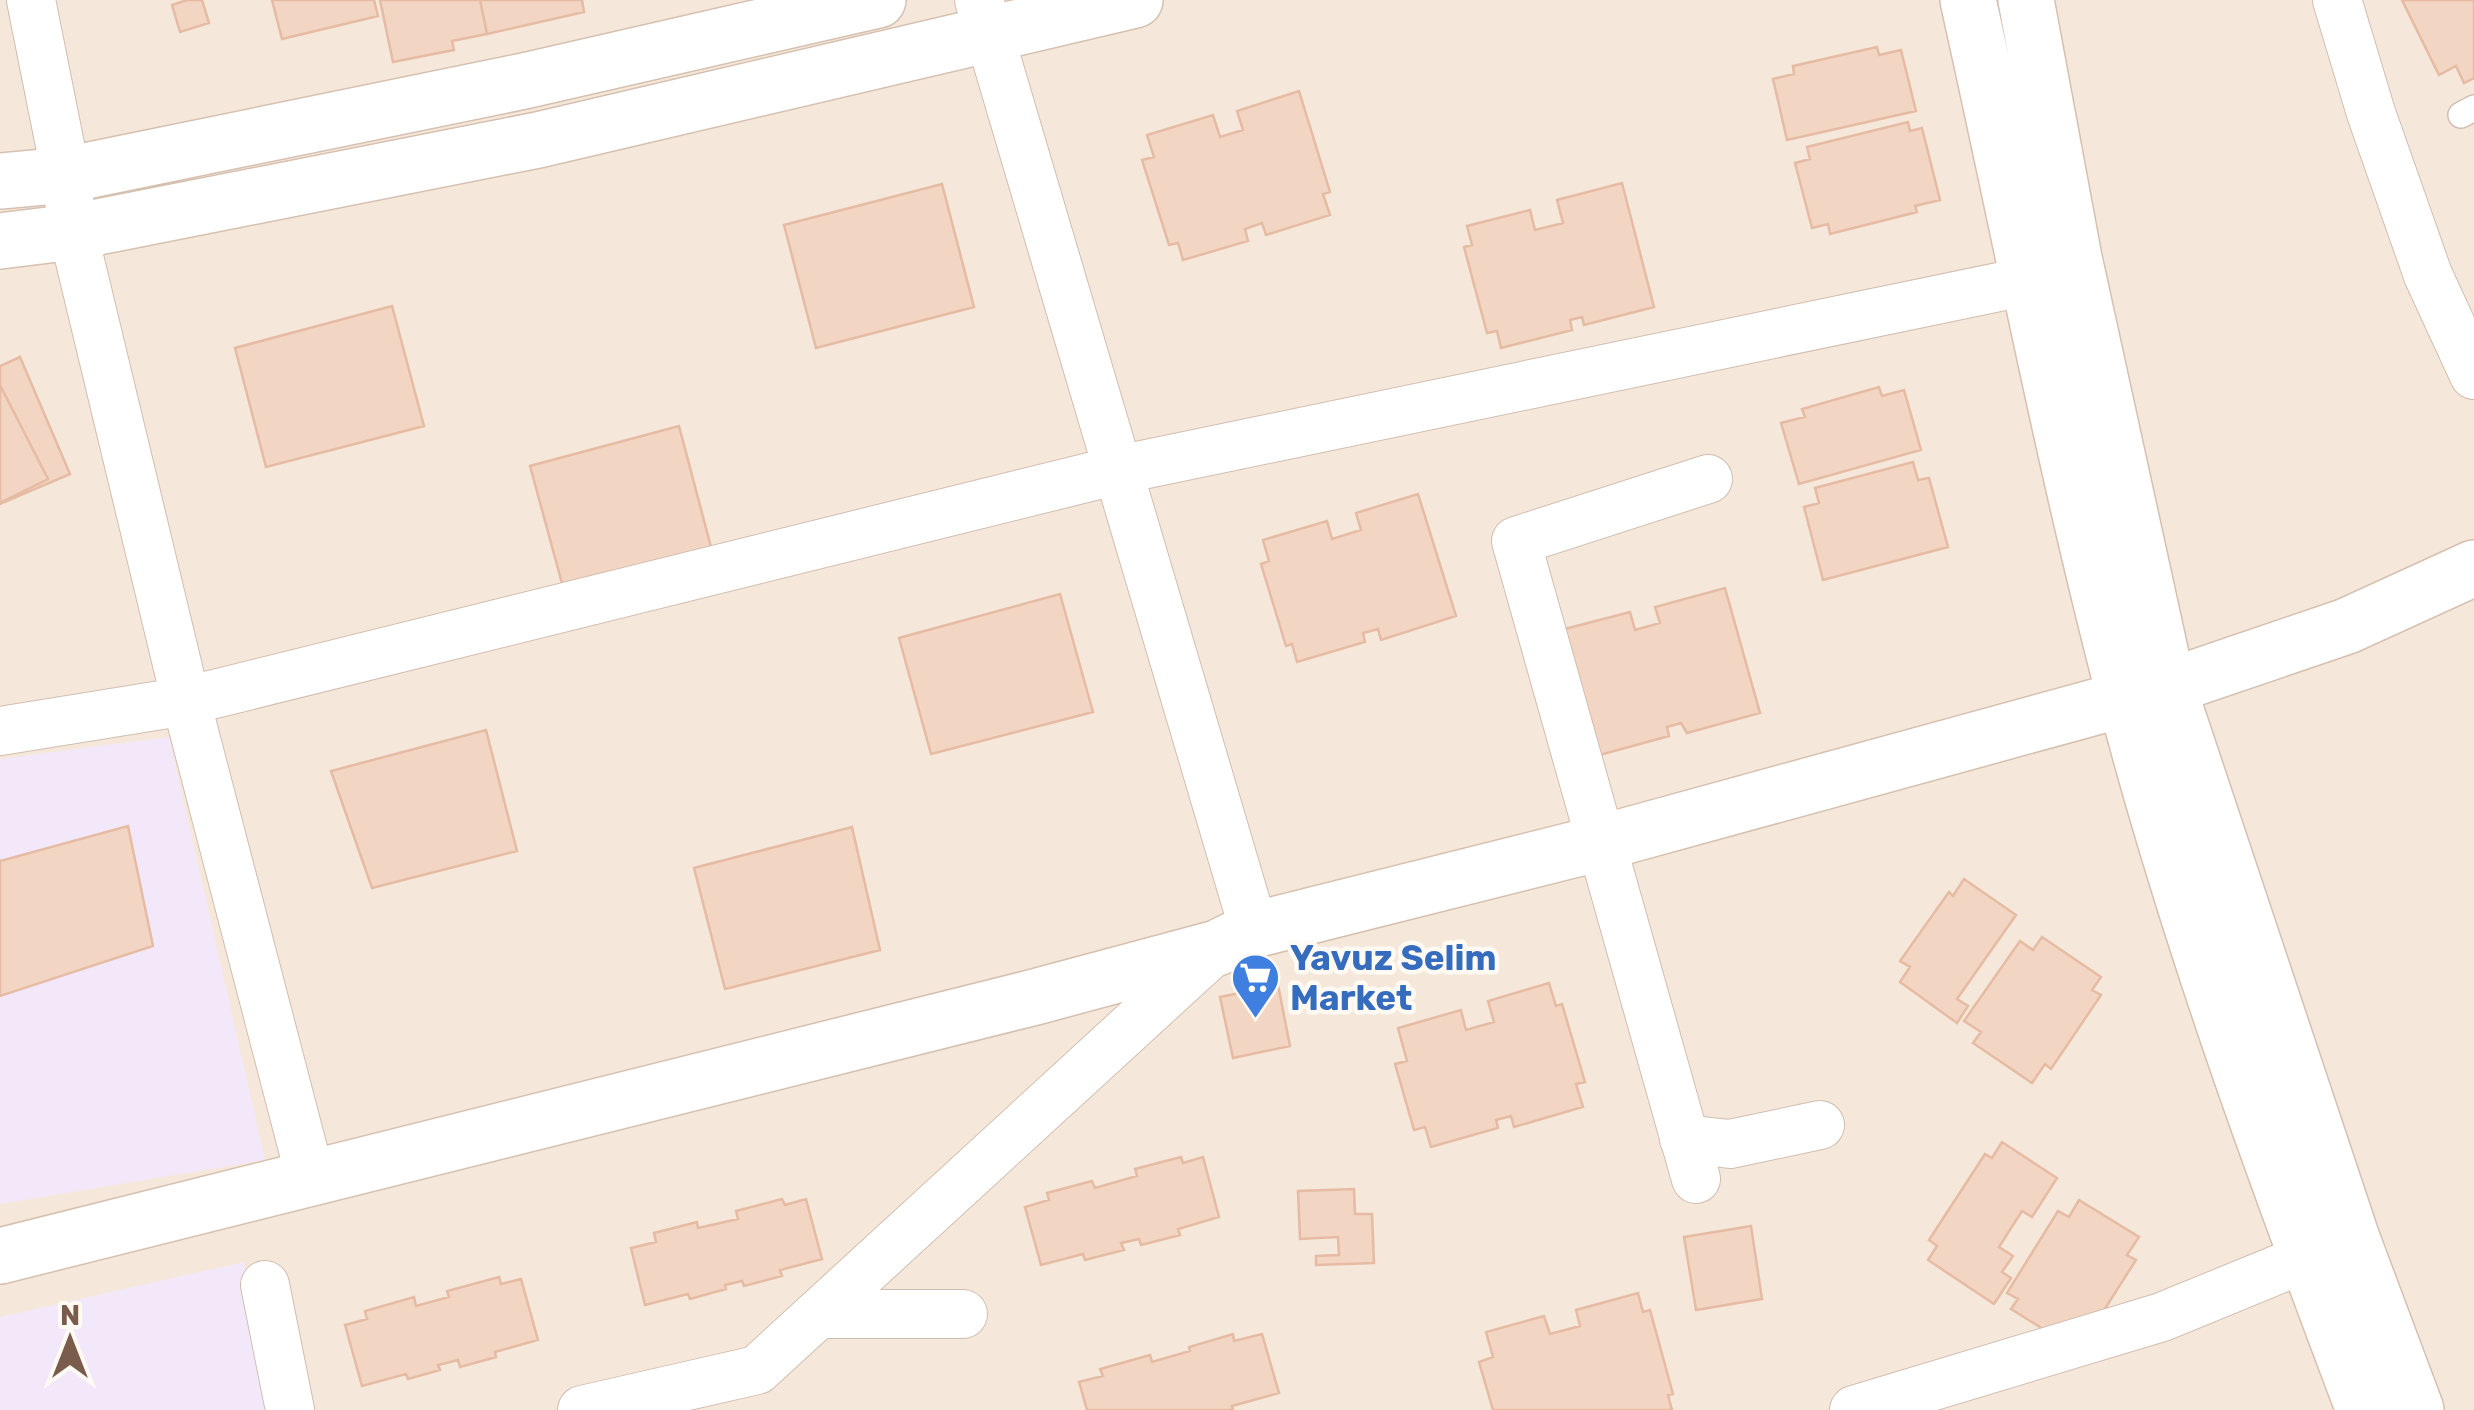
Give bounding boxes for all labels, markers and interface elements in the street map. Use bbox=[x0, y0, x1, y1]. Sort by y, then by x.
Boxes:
place label: Yavuz Selim Market bbox=[1290, 937, 1497, 1019]
supermarket icon: Yavuz Selim Market bbox=[1229, 952, 1281, 1020]
north arrow bbox=[20, 1290, 120, 1390]
text: N bbox=[60, 1299, 80, 1332]

